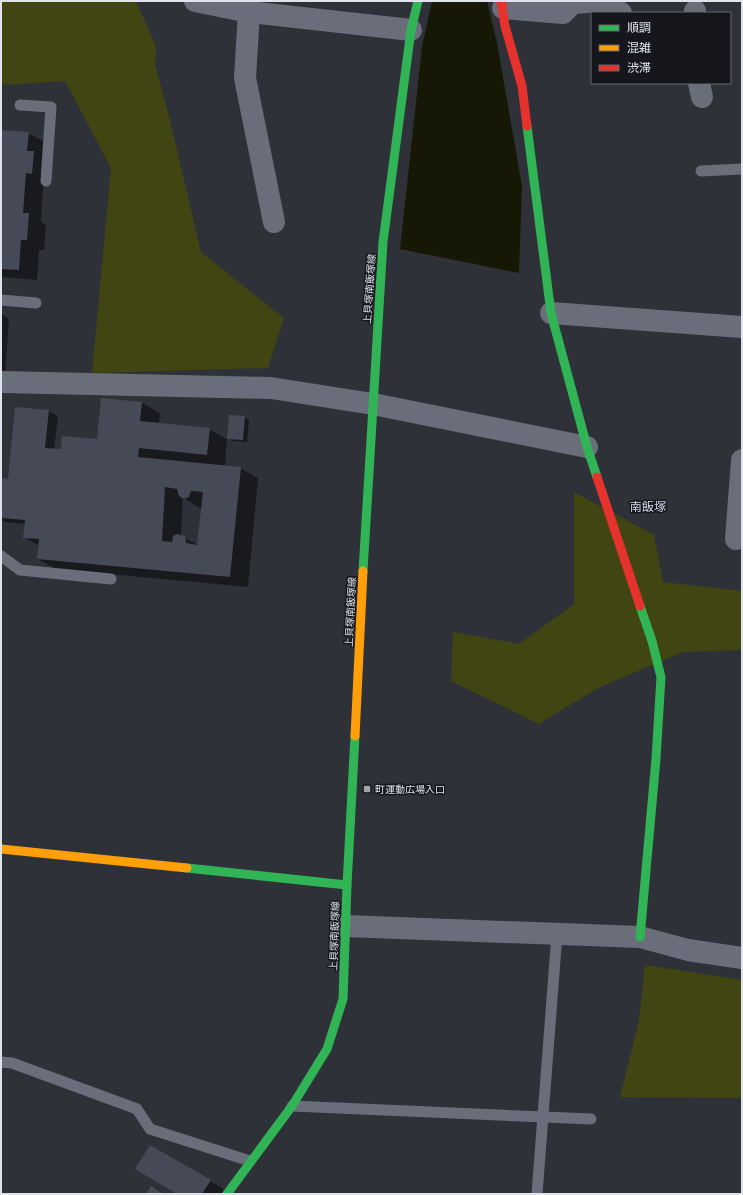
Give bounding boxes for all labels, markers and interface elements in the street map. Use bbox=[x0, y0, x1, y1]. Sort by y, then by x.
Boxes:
legend bbox=[591, 12, 731, 84]
text: 順調 bbox=[627, 20, 651, 34]
text: 混雑 bbox=[627, 40, 651, 54]
text: 渋滞 bbox=[627, 60, 651, 74]
street label: 上貝塚南飯塚線 bbox=[361, 254, 377, 324]
district label: 南飯塚 bbox=[630, 499, 666, 513]
street label: 上貝塚南飯塚線 bbox=[342, 577, 358, 647]
place label: 町運動広場入口 bbox=[375, 783, 445, 795]
marker: 町運動広場入口 bbox=[362, 784, 372, 794]
street label: 上貝塚南飯塚線 bbox=[327, 901, 341, 971]

